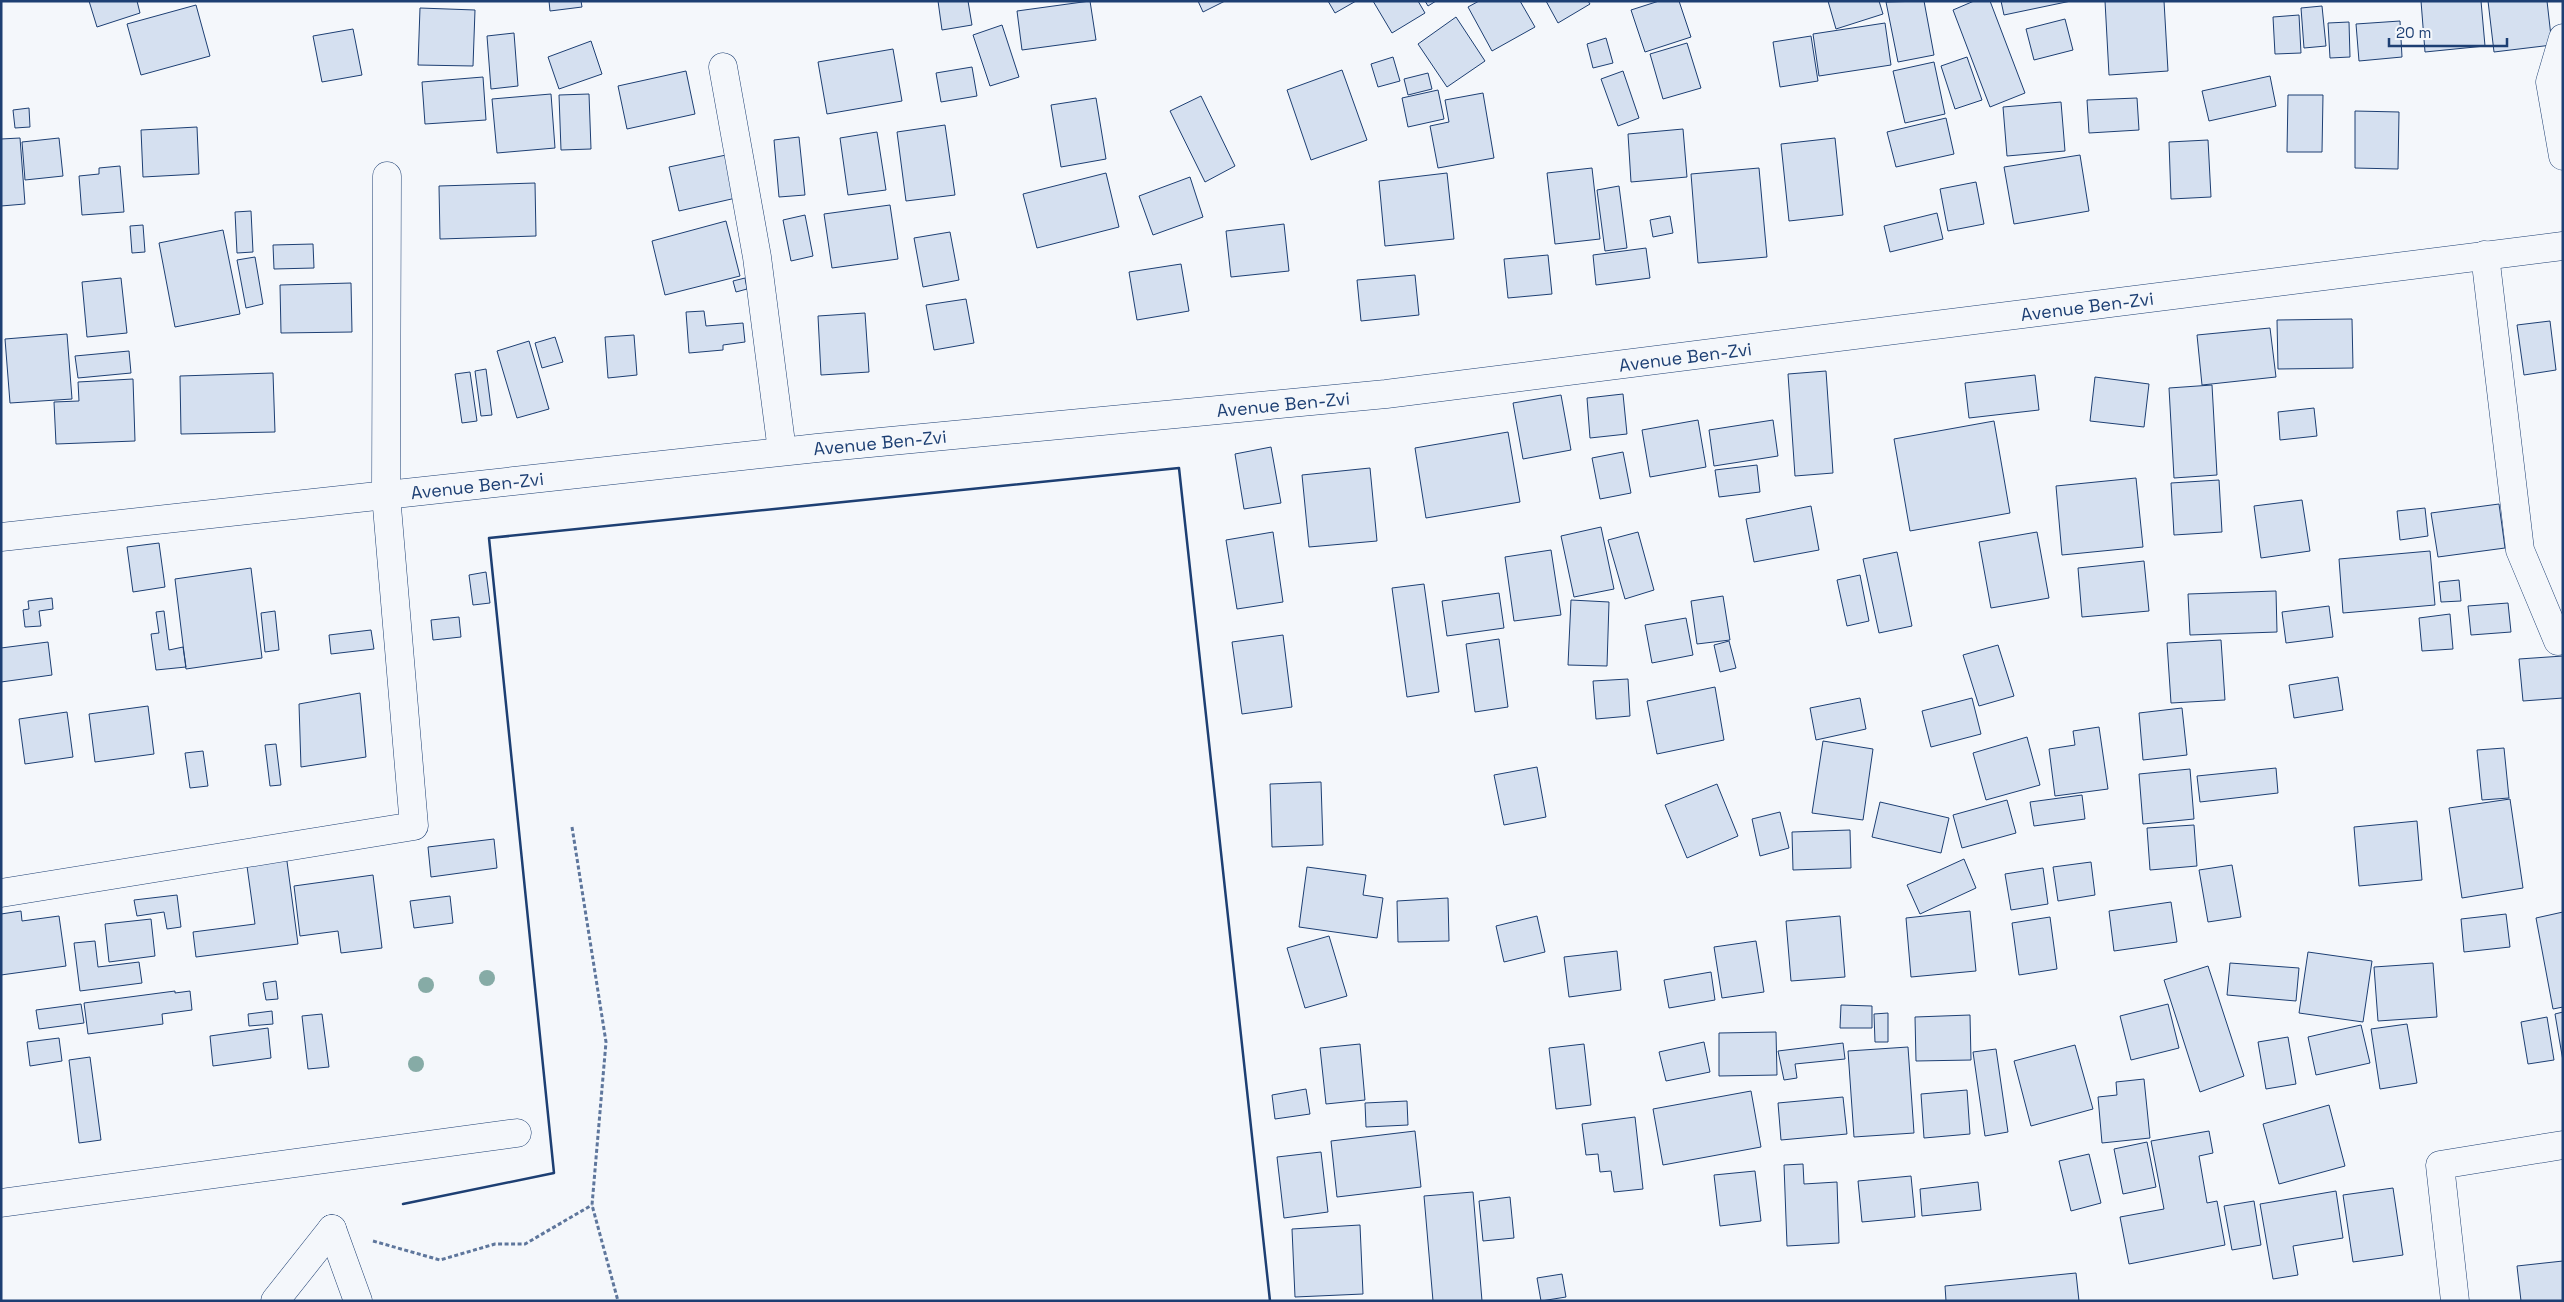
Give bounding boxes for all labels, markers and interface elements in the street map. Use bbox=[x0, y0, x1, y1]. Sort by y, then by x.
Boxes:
scale bar bbox=[2389, 15, 2506, 47]
text: 20 m bbox=[2396, 23, 2431, 42]
street label: Avenue Ben-Zvi bbox=[2019, 286, 2155, 326]
street label: Avenue Ben-Zvi bbox=[1617, 337, 1753, 376]
street label: Avenue Ben-Zvi bbox=[1215, 386, 1351, 422]
street label: Avenue Ben-Zvi bbox=[812, 424, 948, 460]
street label: Avenue Ben-Zvi bbox=[409, 466, 545, 504]

